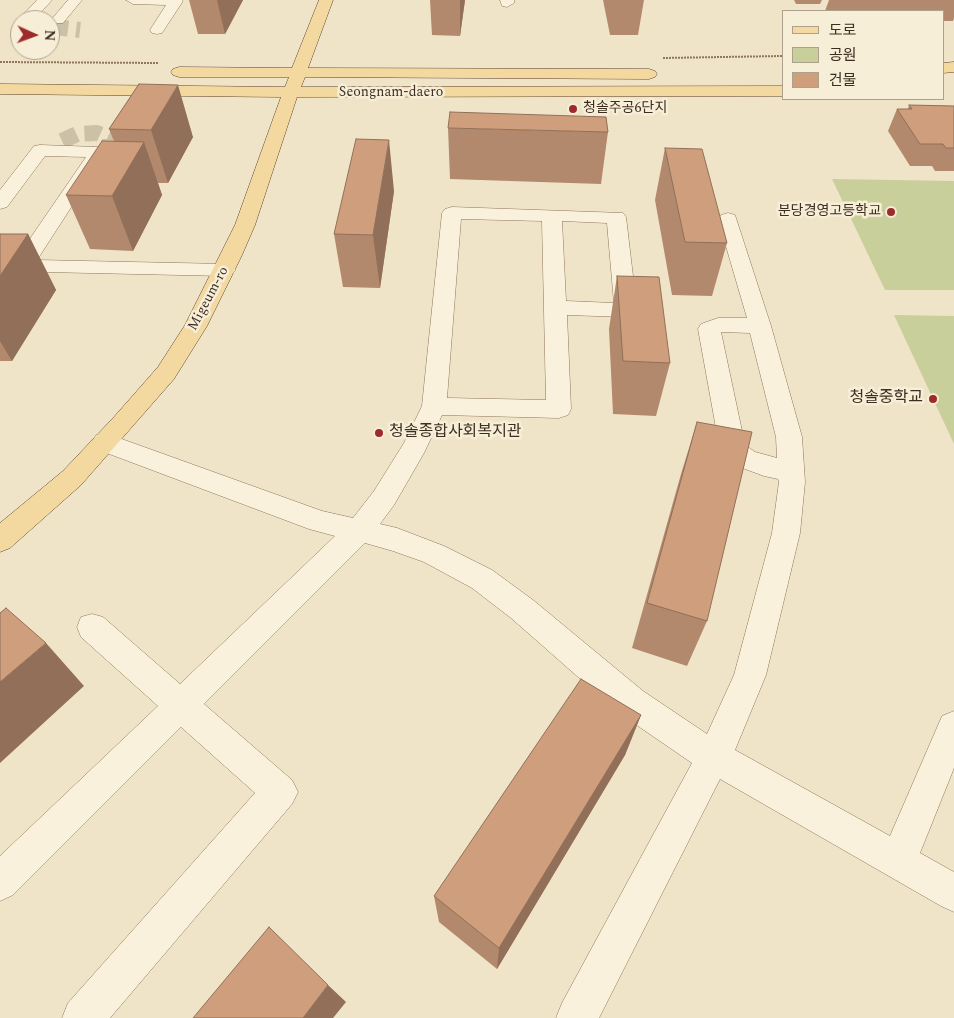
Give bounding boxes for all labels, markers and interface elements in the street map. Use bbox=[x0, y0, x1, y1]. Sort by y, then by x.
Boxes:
north arrow bbox=[10, 10, 60, 60]
legend bbox=[782, 10, 944, 100]
text: 도로 bbox=[829, 19, 857, 42]
text: N bbox=[39, 29, 60, 42]
text: 공원 bbox=[829, 44, 857, 67]
text: 건물 bbox=[829, 69, 857, 92]
street label: Seongnam-daero bbox=[339, 85, 443, 101]
place label: 청솔주공6단지 bbox=[583, 101, 667, 117]
marker: 청솔주공6단지 bbox=[567, 103, 579, 115]
place label: 분당경영고등학교 bbox=[778, 204, 881, 220]
marker: 분당경영고등학교 bbox=[885, 206, 897, 218]
street label: Migeum-ro bbox=[185, 264, 233, 334]
place label: 청솔중학교 bbox=[849, 389, 923, 409]
marker: 청솔중학교 bbox=[927, 393, 939, 405]
place label: 청솔종합사회복지관 bbox=[389, 423, 521, 443]
marker: 청솔종합사회복지관 bbox=[373, 427, 385, 439]

